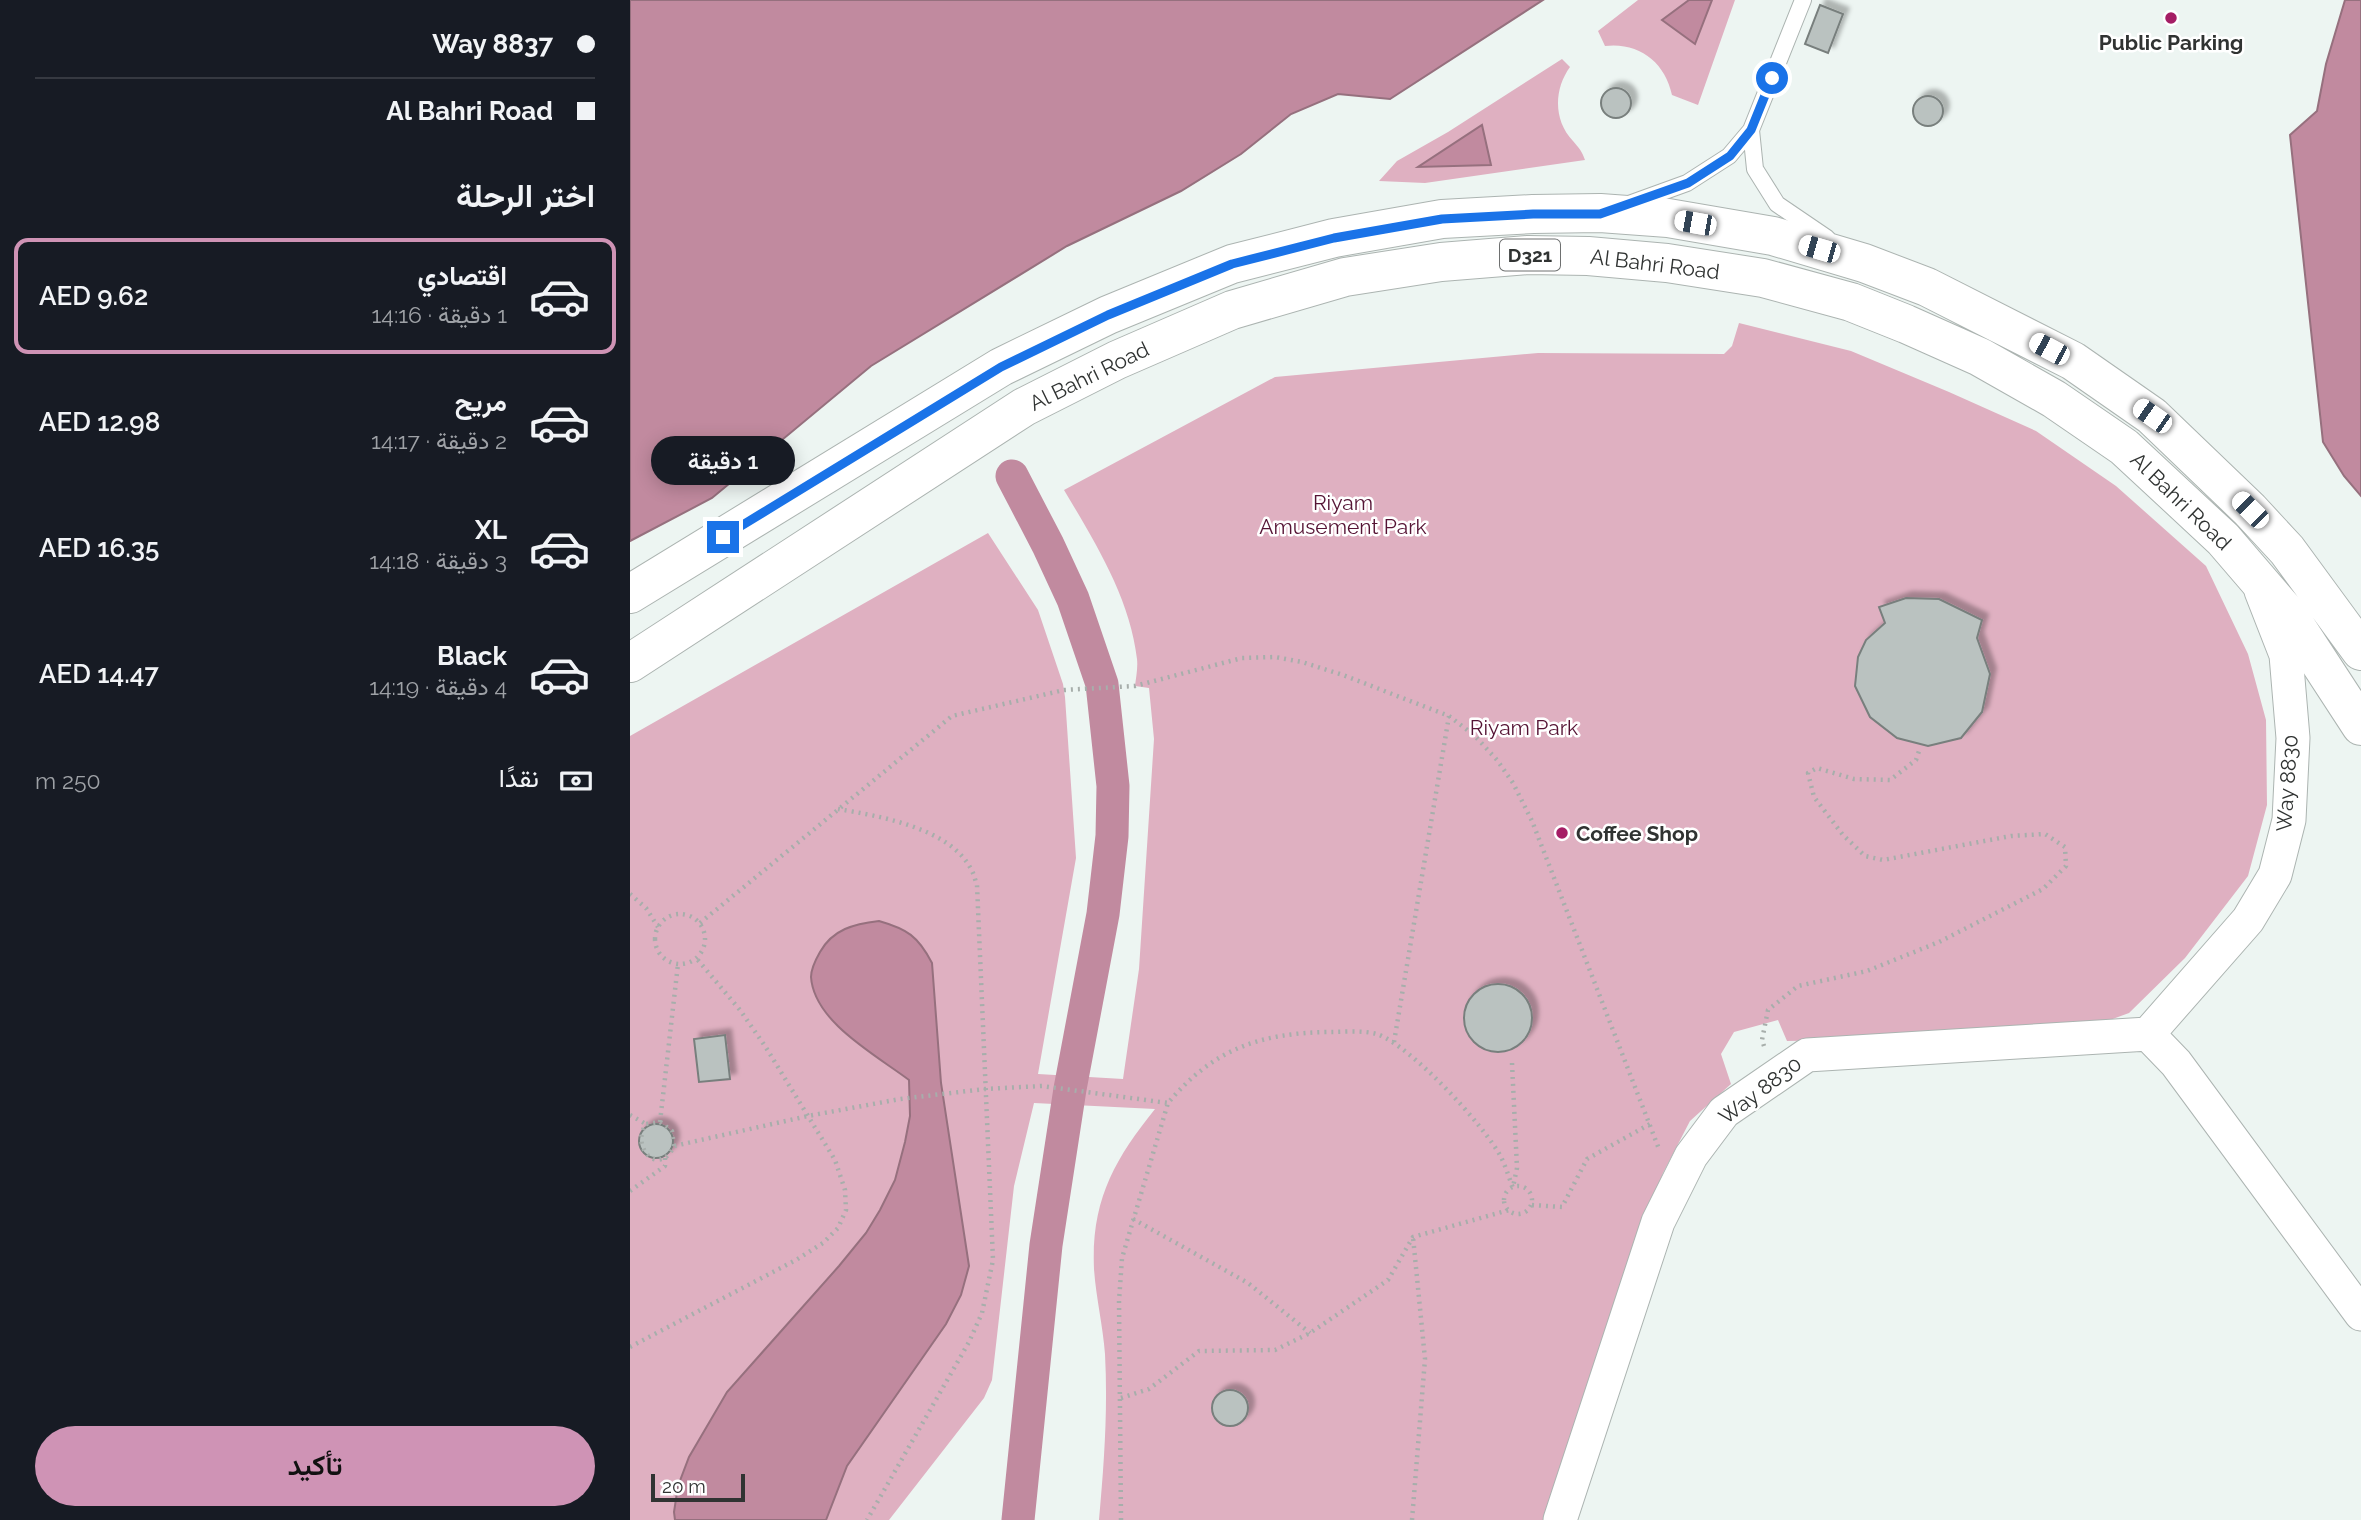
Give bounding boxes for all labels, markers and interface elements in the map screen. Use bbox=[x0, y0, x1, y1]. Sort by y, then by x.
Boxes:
marker: Public Parking bbox=[2163, 10, 2179, 26]
text: Way 8837 bbox=[432, 29, 553, 59]
place label: Public Parking bbox=[2099, 30, 2243, 55]
route start bbox=[1756, 62, 1788, 94]
text: Al Bahri Road bbox=[386, 96, 553, 126]
text: اختر الرحلة bbox=[456, 177, 595, 214]
car bbox=[1673, 209, 1718, 237]
car bbox=[1796, 233, 1843, 265]
road number: D321 bbox=[1500, 240, 1560, 270]
street label: Al Bahri Road bbox=[1589, 244, 1721, 284]
text: اقتصادي bbox=[418, 261, 507, 291]
icon: car bbox=[528, 265, 591, 328]
text: AED 9.62 bbox=[39, 281, 148, 311]
text: 1 دقيقة · 14:16 bbox=[372, 301, 507, 328]
car bbox=[2026, 330, 2073, 368]
street label: Al Bahri Road bbox=[1025, 336, 1153, 416]
text: مريح bbox=[455, 387, 507, 417]
icon: car bbox=[528, 391, 591, 454]
car bbox=[2129, 395, 2176, 437]
text: AED 12.98 bbox=[39, 407, 160, 437]
text: 2 دقيقة · 14:17 bbox=[371, 427, 507, 454]
callout: 1 دقيقة bbox=[651, 435, 795, 484]
text: 1 دقيقة bbox=[688, 447, 758, 474]
street label: Al Bahri Road bbox=[2126, 447, 2236, 555]
car bbox=[2228, 488, 2273, 532]
park label: Riyam Amusement Park bbox=[1259, 490, 1427, 539]
text: XL bbox=[475, 515, 507, 545]
icon: car bbox=[528, 517, 591, 580]
route end bbox=[707, 521, 739, 553]
text: AED 16.35 bbox=[39, 533, 159, 563]
text: 3 دقيقة · 14:18 bbox=[369, 547, 507, 574]
text: Black bbox=[437, 641, 507, 671]
icon: car bbox=[528, 643, 591, 706]
text: AED 14.47 bbox=[39, 659, 159, 689]
text: 4 دقيقة · 14:19 bbox=[369, 673, 507, 700]
park label: Riyam Park bbox=[1470, 715, 1578, 740]
street label: Way 8830 bbox=[2271, 734, 2303, 832]
icon: cash bbox=[557, 762, 595, 800]
text: نقدًا bbox=[499, 763, 539, 793]
text: 250 m bbox=[35, 767, 101, 794]
place label: Coffee Shop bbox=[1576, 821, 1698, 846]
marker: Coffee Shop bbox=[1554, 825, 1570, 841]
street label: Way 8830 bbox=[1714, 1051, 1806, 1129]
button: تأكيد bbox=[35, 1426, 595, 1506]
scale bar bbox=[651, 1471, 746, 1503]
text: 20 m bbox=[662, 1475, 706, 1497]

